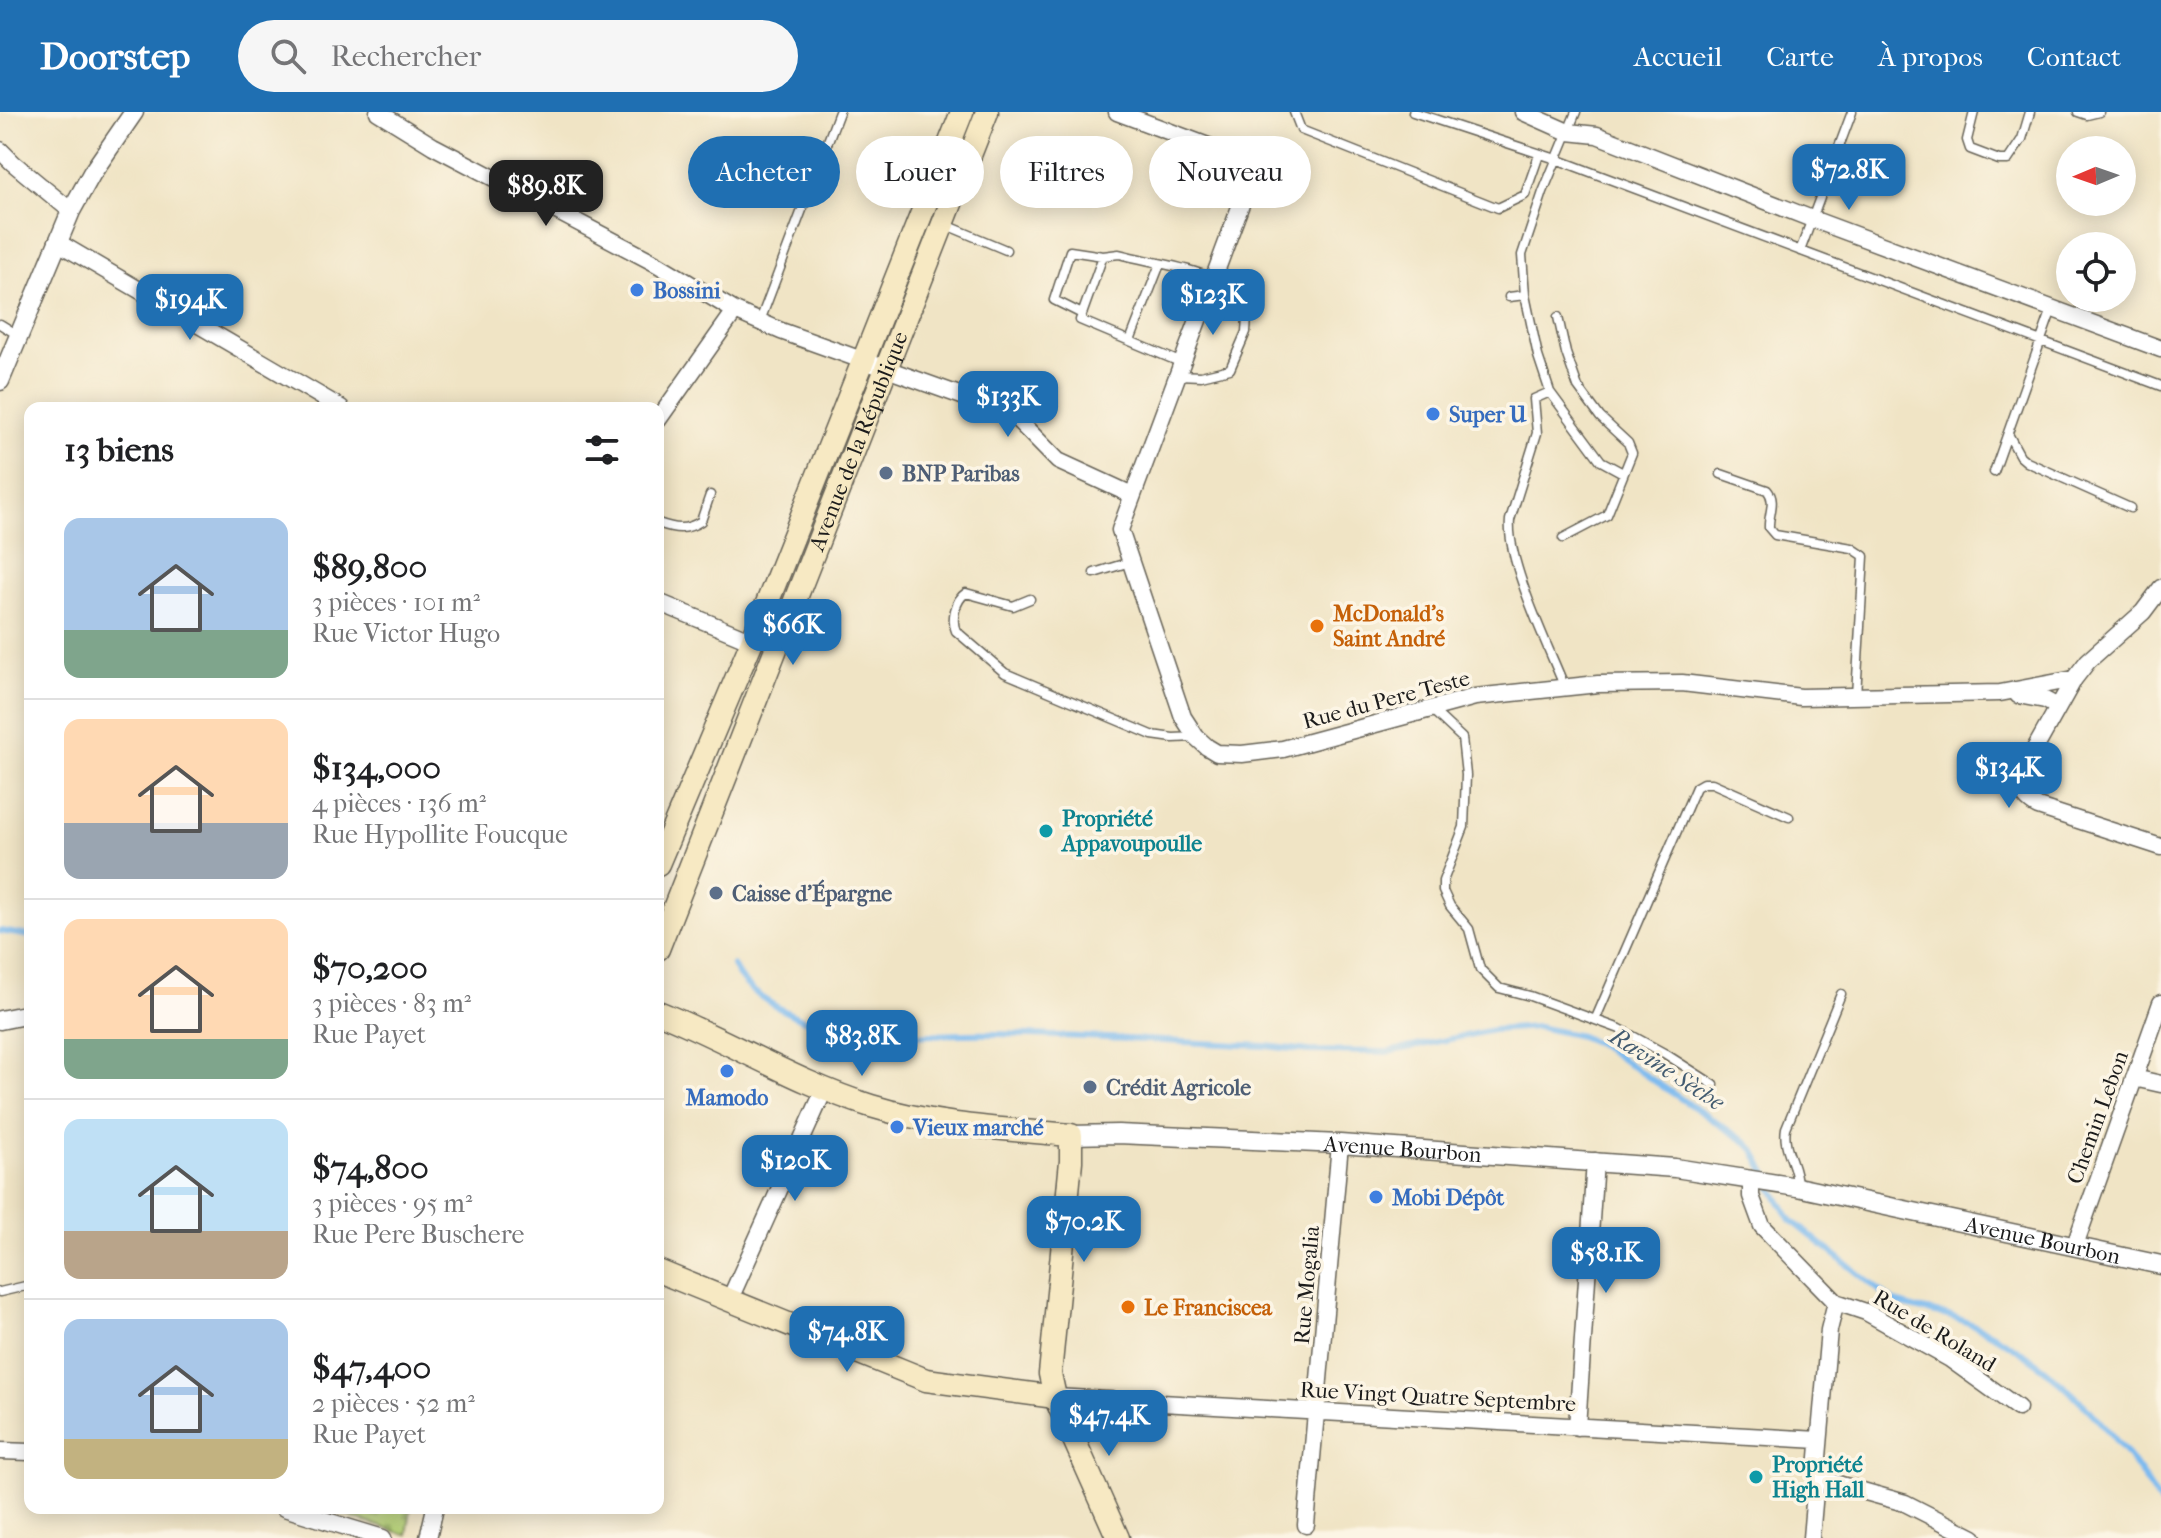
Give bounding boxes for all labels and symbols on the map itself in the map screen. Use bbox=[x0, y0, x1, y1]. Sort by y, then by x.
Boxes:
north arrow bbox=[2056, 136, 2136, 216]
pin: $72.8K bbox=[1784, 144, 1914, 212]
pin: $89.8K bbox=[481, 160, 611, 228]
pin: $123K bbox=[1157, 269, 1269, 337]
pin: $194K bbox=[134, 274, 246, 342]
place label: Bossini bbox=[653, 278, 721, 304]
marker: Bossini bbox=[628, 281, 646, 299]
street label: Avenue de la République bbox=[803, 328, 914, 556]
pin: $133K bbox=[952, 371, 1064, 439]
place label: Super U bbox=[1449, 402, 1528, 428]
marker: Super U bbox=[1424, 405, 1442, 423]
place label: BNP Paribas bbox=[902, 461, 1020, 487]
marker: BNP Paribas bbox=[877, 464, 895, 482]
pin: $66K bbox=[746, 599, 840, 667]
place label: McDonald's Saint André bbox=[1332, 601, 1445, 652]
marker: McDonald's Saint André bbox=[1308, 617, 1326, 635]
street label: Rue du Pere Teste bbox=[1300, 665, 1473, 735]
pin: $134K bbox=[1953, 742, 2065, 810]
place label: Propriété Appavoupoulle bbox=[1060, 806, 1202, 857]
marker: Propriété Appavoupoulle bbox=[1037, 822, 1055, 840]
place label: Caisse d'Épargne bbox=[732, 879, 892, 907]
marker: Caisse d'Épargne bbox=[707, 884, 725, 902]
pin: $83.8K bbox=[797, 1010, 927, 1078]
water label: Ravine Sèche bbox=[1603, 1021, 1730, 1117]
street label: Chemin Lebon bbox=[2062, 1047, 2134, 1187]
marker: Mamodo bbox=[718, 1062, 736, 1080]
place label: Crédit Agricole bbox=[1106, 1075, 1251, 1101]
marker: Crédit Agricole bbox=[1081, 1078, 1099, 1096]
place label: Mamodo bbox=[685, 1085, 768, 1111]
place label: Vieux marché bbox=[912, 1115, 1044, 1141]
marker: Vieux marché bbox=[888, 1118, 906, 1136]
street label: Avenue Bourbon bbox=[1322, 1131, 1483, 1168]
pin: $120K bbox=[739, 1135, 851, 1203]
place label: Mobi Dépôt bbox=[1391, 1185, 1505, 1211]
marker: Mobi Dépôt bbox=[1367, 1188, 1385, 1206]
pin: $70.2K bbox=[1019, 1196, 1149, 1264]
street label: Avenue Bourbon bbox=[1962, 1211, 2123, 1270]
street label: Rue Mogalia bbox=[1289, 1224, 1325, 1346]
pin: $58.1K bbox=[1541, 1227, 1671, 1295]
street label: Rue de Roland bbox=[1868, 1284, 2001, 1378]
place label: Le Franciscea bbox=[1144, 1295, 1273, 1321]
marker: Le Franciscea bbox=[1119, 1298, 1137, 1316]
pin: $74.8K bbox=[782, 1306, 912, 1374]
street label: Rue Vingt Quatre Septembre bbox=[1299, 1377, 1577, 1417]
pin: $47.4K bbox=[1044, 1390, 1174, 1458]
place label: Propriété High Hall bbox=[1772, 1452, 1865, 1503]
marker: Propriété High Hall bbox=[1747, 1468, 1765, 1486]

